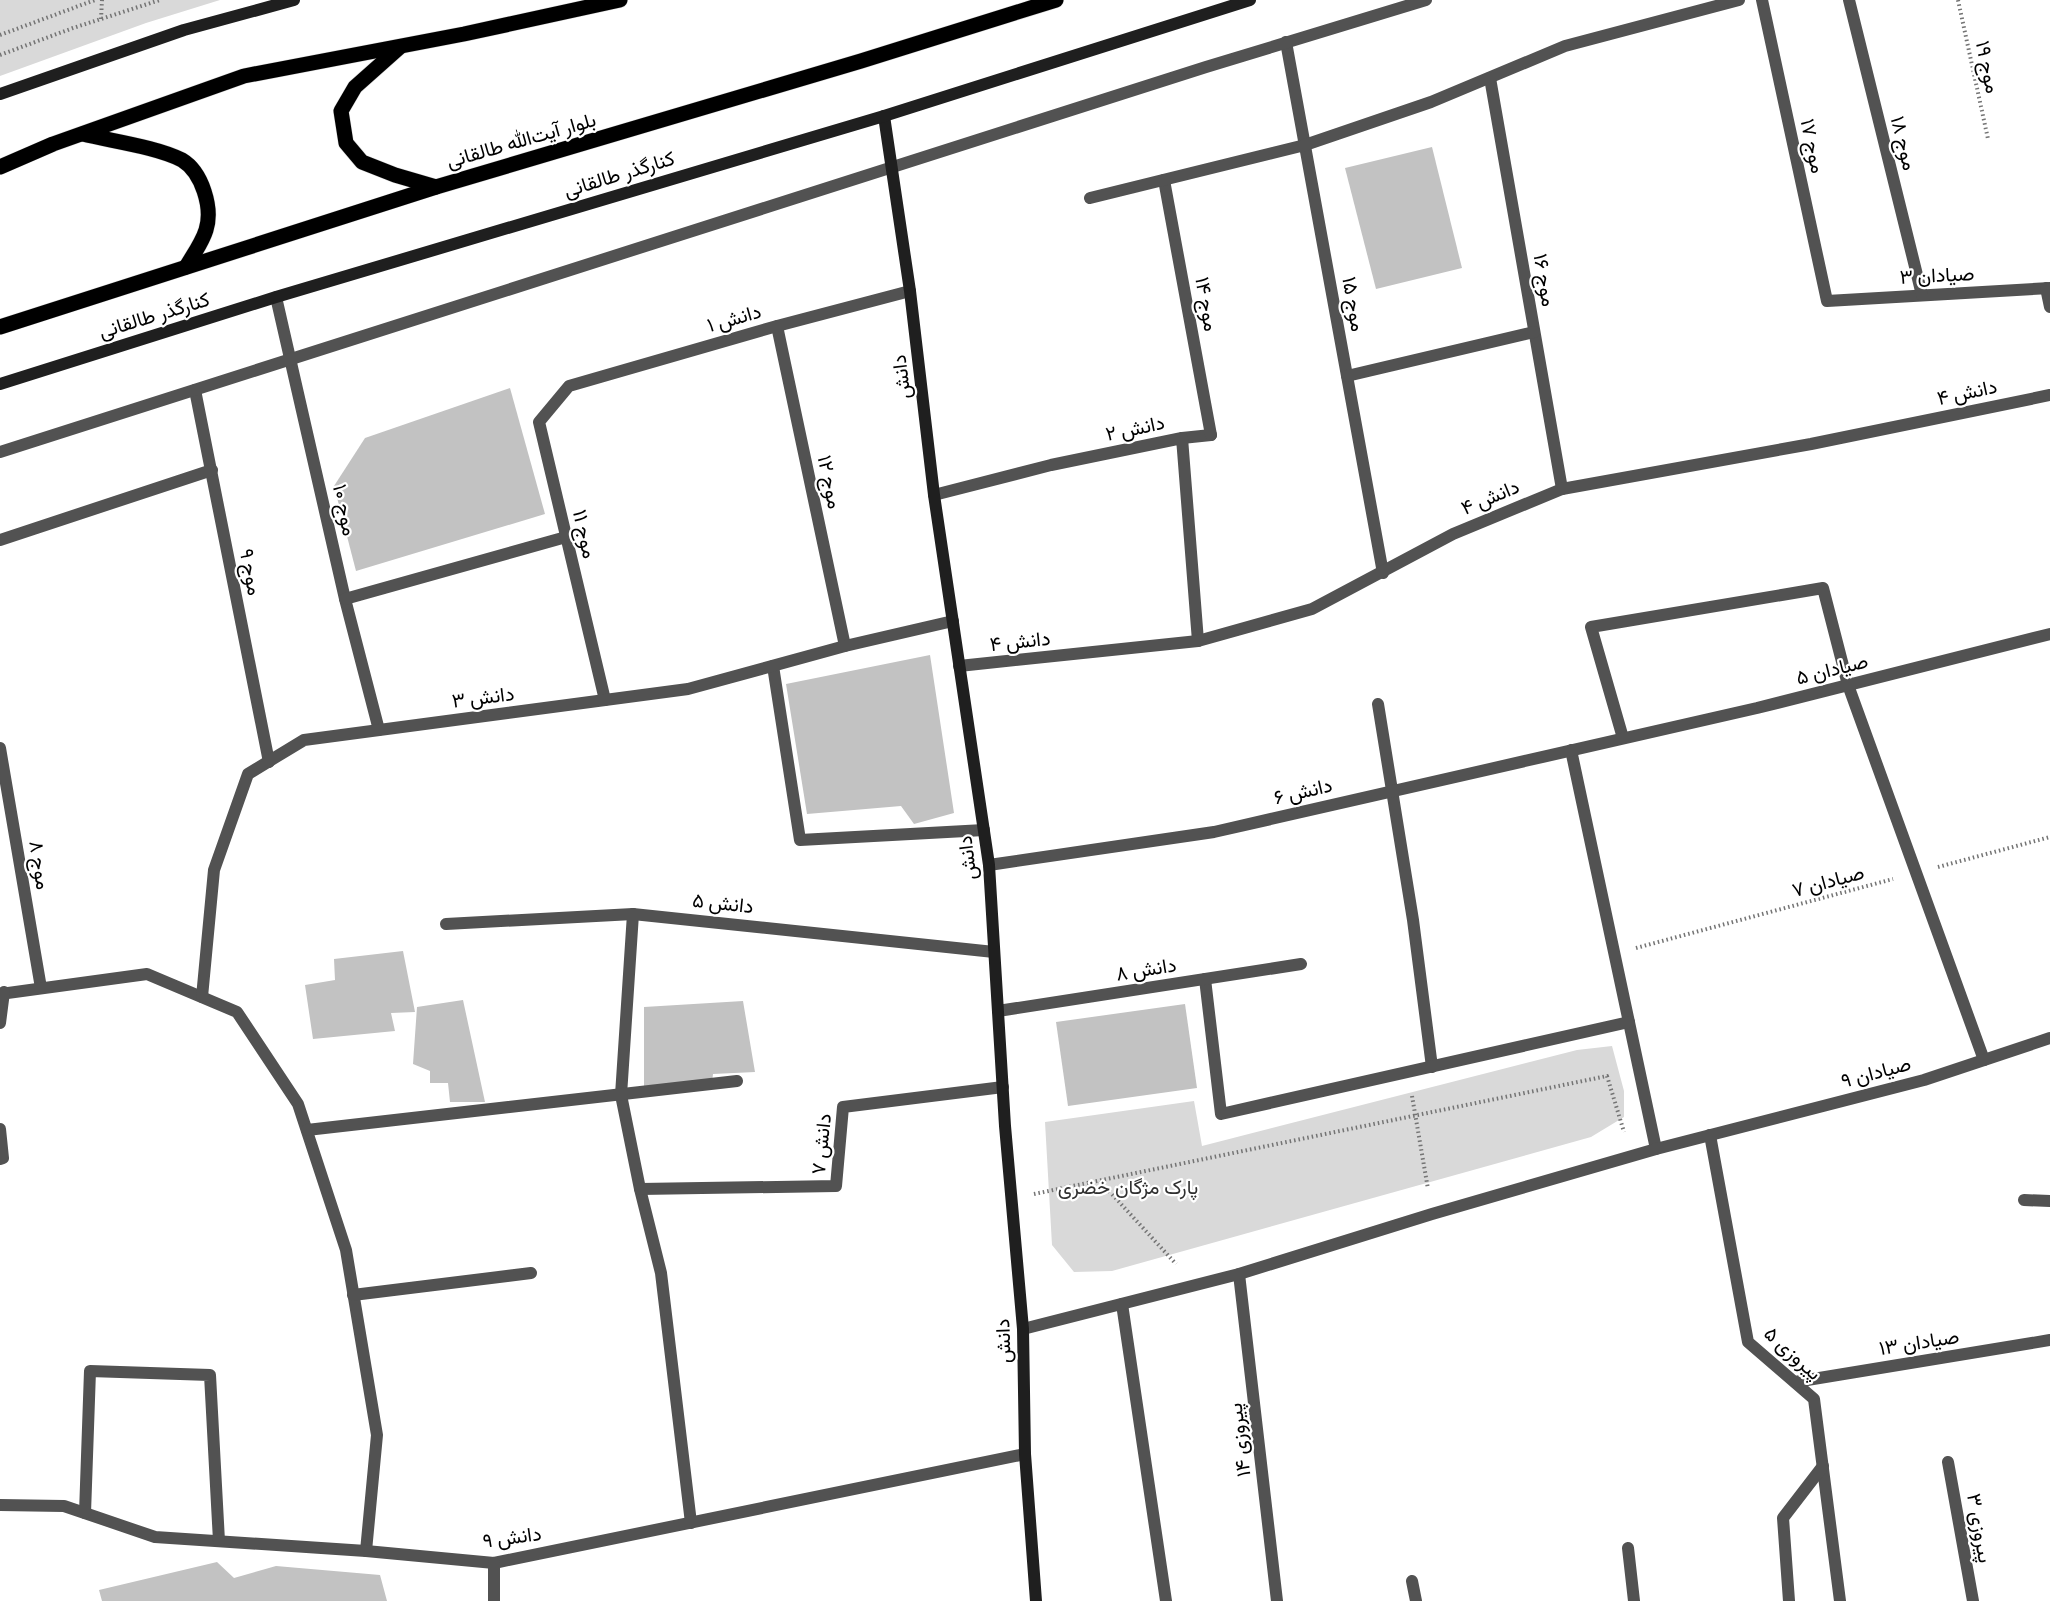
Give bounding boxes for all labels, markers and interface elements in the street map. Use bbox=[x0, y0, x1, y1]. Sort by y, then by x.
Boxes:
street label: موج ۱۹ bbox=[1969, 39, 2005, 96]
street label: بلوار آیت‌الله طالقانی bbox=[443, 107, 599, 174]
street label: موج ۱۸ bbox=[1884, 113, 1922, 173]
street label: موج ۱۷ bbox=[1794, 117, 1830, 176]
street label: کنارگذر طالقانی bbox=[561, 146, 678, 203]
street label: موج ۱۶ bbox=[1527, 252, 1561, 309]
street label: صیادان ۳ bbox=[1899, 261, 1975, 289]
street label: موج ۱۴ bbox=[1188, 275, 1224, 333]
street label: موج ۱۵ bbox=[1335, 275, 1371, 334]
street label: کنارگذر طالقانی bbox=[96, 287, 213, 344]
street label: دانش ۱ bbox=[704, 299, 764, 337]
street label: دانش bbox=[886, 353, 916, 401]
street label: دانش ۴ bbox=[1935, 374, 1999, 410]
street label: دانش ۲ bbox=[1103, 410, 1167, 446]
street label: موج ۱۲ bbox=[811, 453, 847, 511]
street label: دانش ۴ bbox=[1457, 474, 1523, 520]
street label: موج ۱۰ bbox=[326, 482, 362, 538]
street label: موج ۱۱ bbox=[566, 507, 602, 561]
street label: موج ۹ bbox=[233, 547, 267, 598]
street label: دانش ۴ bbox=[989, 626, 1051, 656]
street label: صیادان ۵ bbox=[1793, 648, 1871, 690]
street label: دانش ۳ bbox=[450, 681, 516, 713]
street label: دانش ۶ bbox=[1272, 773, 1334, 809]
street label: دانش bbox=[952, 834, 982, 882]
street label: موج ۸ bbox=[22, 839, 56, 892]
street label: صیادان ۷ bbox=[1789, 860, 1867, 902]
street label: دانش ۵ bbox=[691, 888, 755, 918]
street label: دانش ۸ bbox=[1114, 952, 1178, 986]
street label: صیادان ۹ bbox=[1838, 1051, 1914, 1093]
street label: دانش ۷ bbox=[806, 1112, 836, 1176]
park label: پارک مژگان خضری bbox=[1058, 1175, 1198, 1201]
street label: دانش bbox=[990, 1318, 1016, 1364]
street label: پیروزی ۵ bbox=[1758, 1321, 1827, 1386]
street label: صیادان ۱۳ bbox=[1877, 1324, 1961, 1360]
street label: پیروزی ۱۴ bbox=[1223, 1402, 1257, 1478]
street label: پیروزی ۳ bbox=[1960, 1491, 1998, 1565]
street label: دانش ۹ bbox=[481, 1521, 543, 1553]

